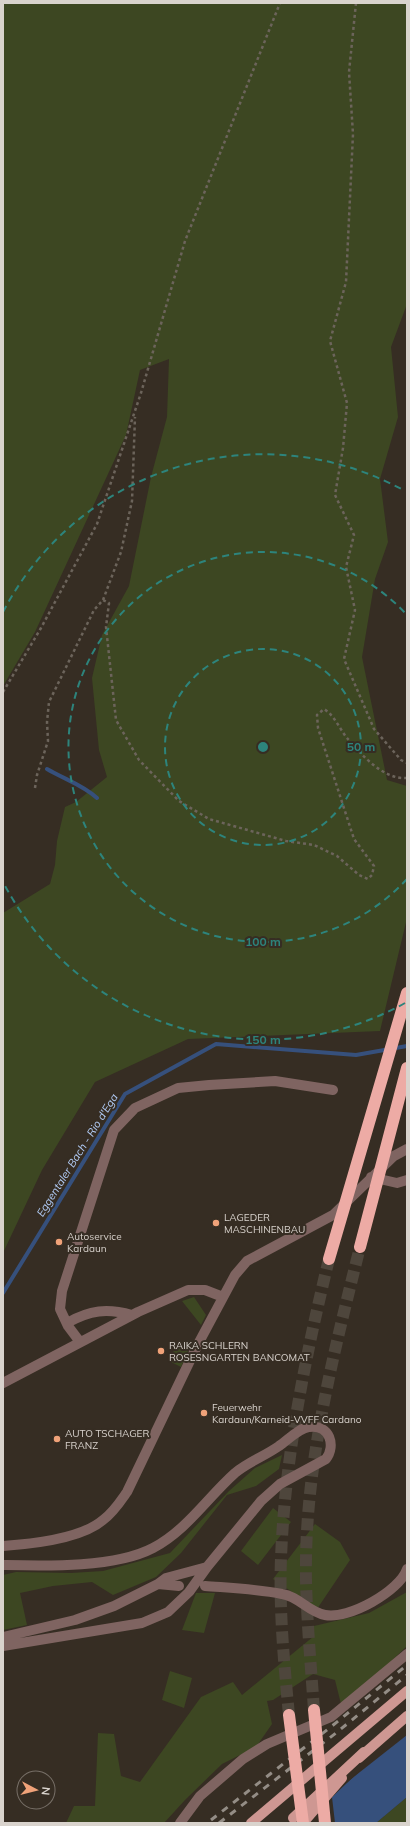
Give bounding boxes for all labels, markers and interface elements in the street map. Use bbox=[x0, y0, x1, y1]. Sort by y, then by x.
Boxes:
text: 50 m bbox=[347, 739, 375, 754]
centre of rings bbox=[256, 740, 270, 754]
text: 100 m bbox=[245, 934, 281, 949]
text: 150 m bbox=[245, 1032, 281, 1047]
water label: Eggentaler Bach - Rio d'Ega bbox=[33, 1091, 121, 1219]
place label: LAGEDER MASCHINENBAU bbox=[224, 1211, 305, 1236]
marker: LAGEDER MASCHINENBAU bbox=[211, 1218, 221, 1228]
place label: Autoservice Kardaun bbox=[67, 1230, 122, 1255]
marker: Autoservice Kardaun bbox=[54, 1237, 64, 1247]
place label: RAIKA SCHLERN ROSESNGARTEN BANCOMAT bbox=[169, 1339, 310, 1364]
marker: RAIKA SCHLERN ROSESNGARTEN BANCOMAT bbox=[156, 1346, 166, 1356]
place label: Feuerwehr Kardaun/Karneid-VVFF Cardano bbox=[212, 1401, 362, 1426]
marker: Feuerwehr Kardaun/Karneid-VVFF Cardano bbox=[199, 1408, 209, 1418]
place label: AUTO TSCHAGER FRANZ bbox=[65, 1427, 149, 1452]
marker: AUTO TSCHAGER FRANZ bbox=[52, 1434, 62, 1444]
north arrow bbox=[16, 1770, 56, 1810]
text: N bbox=[38, 1786, 53, 1796]

